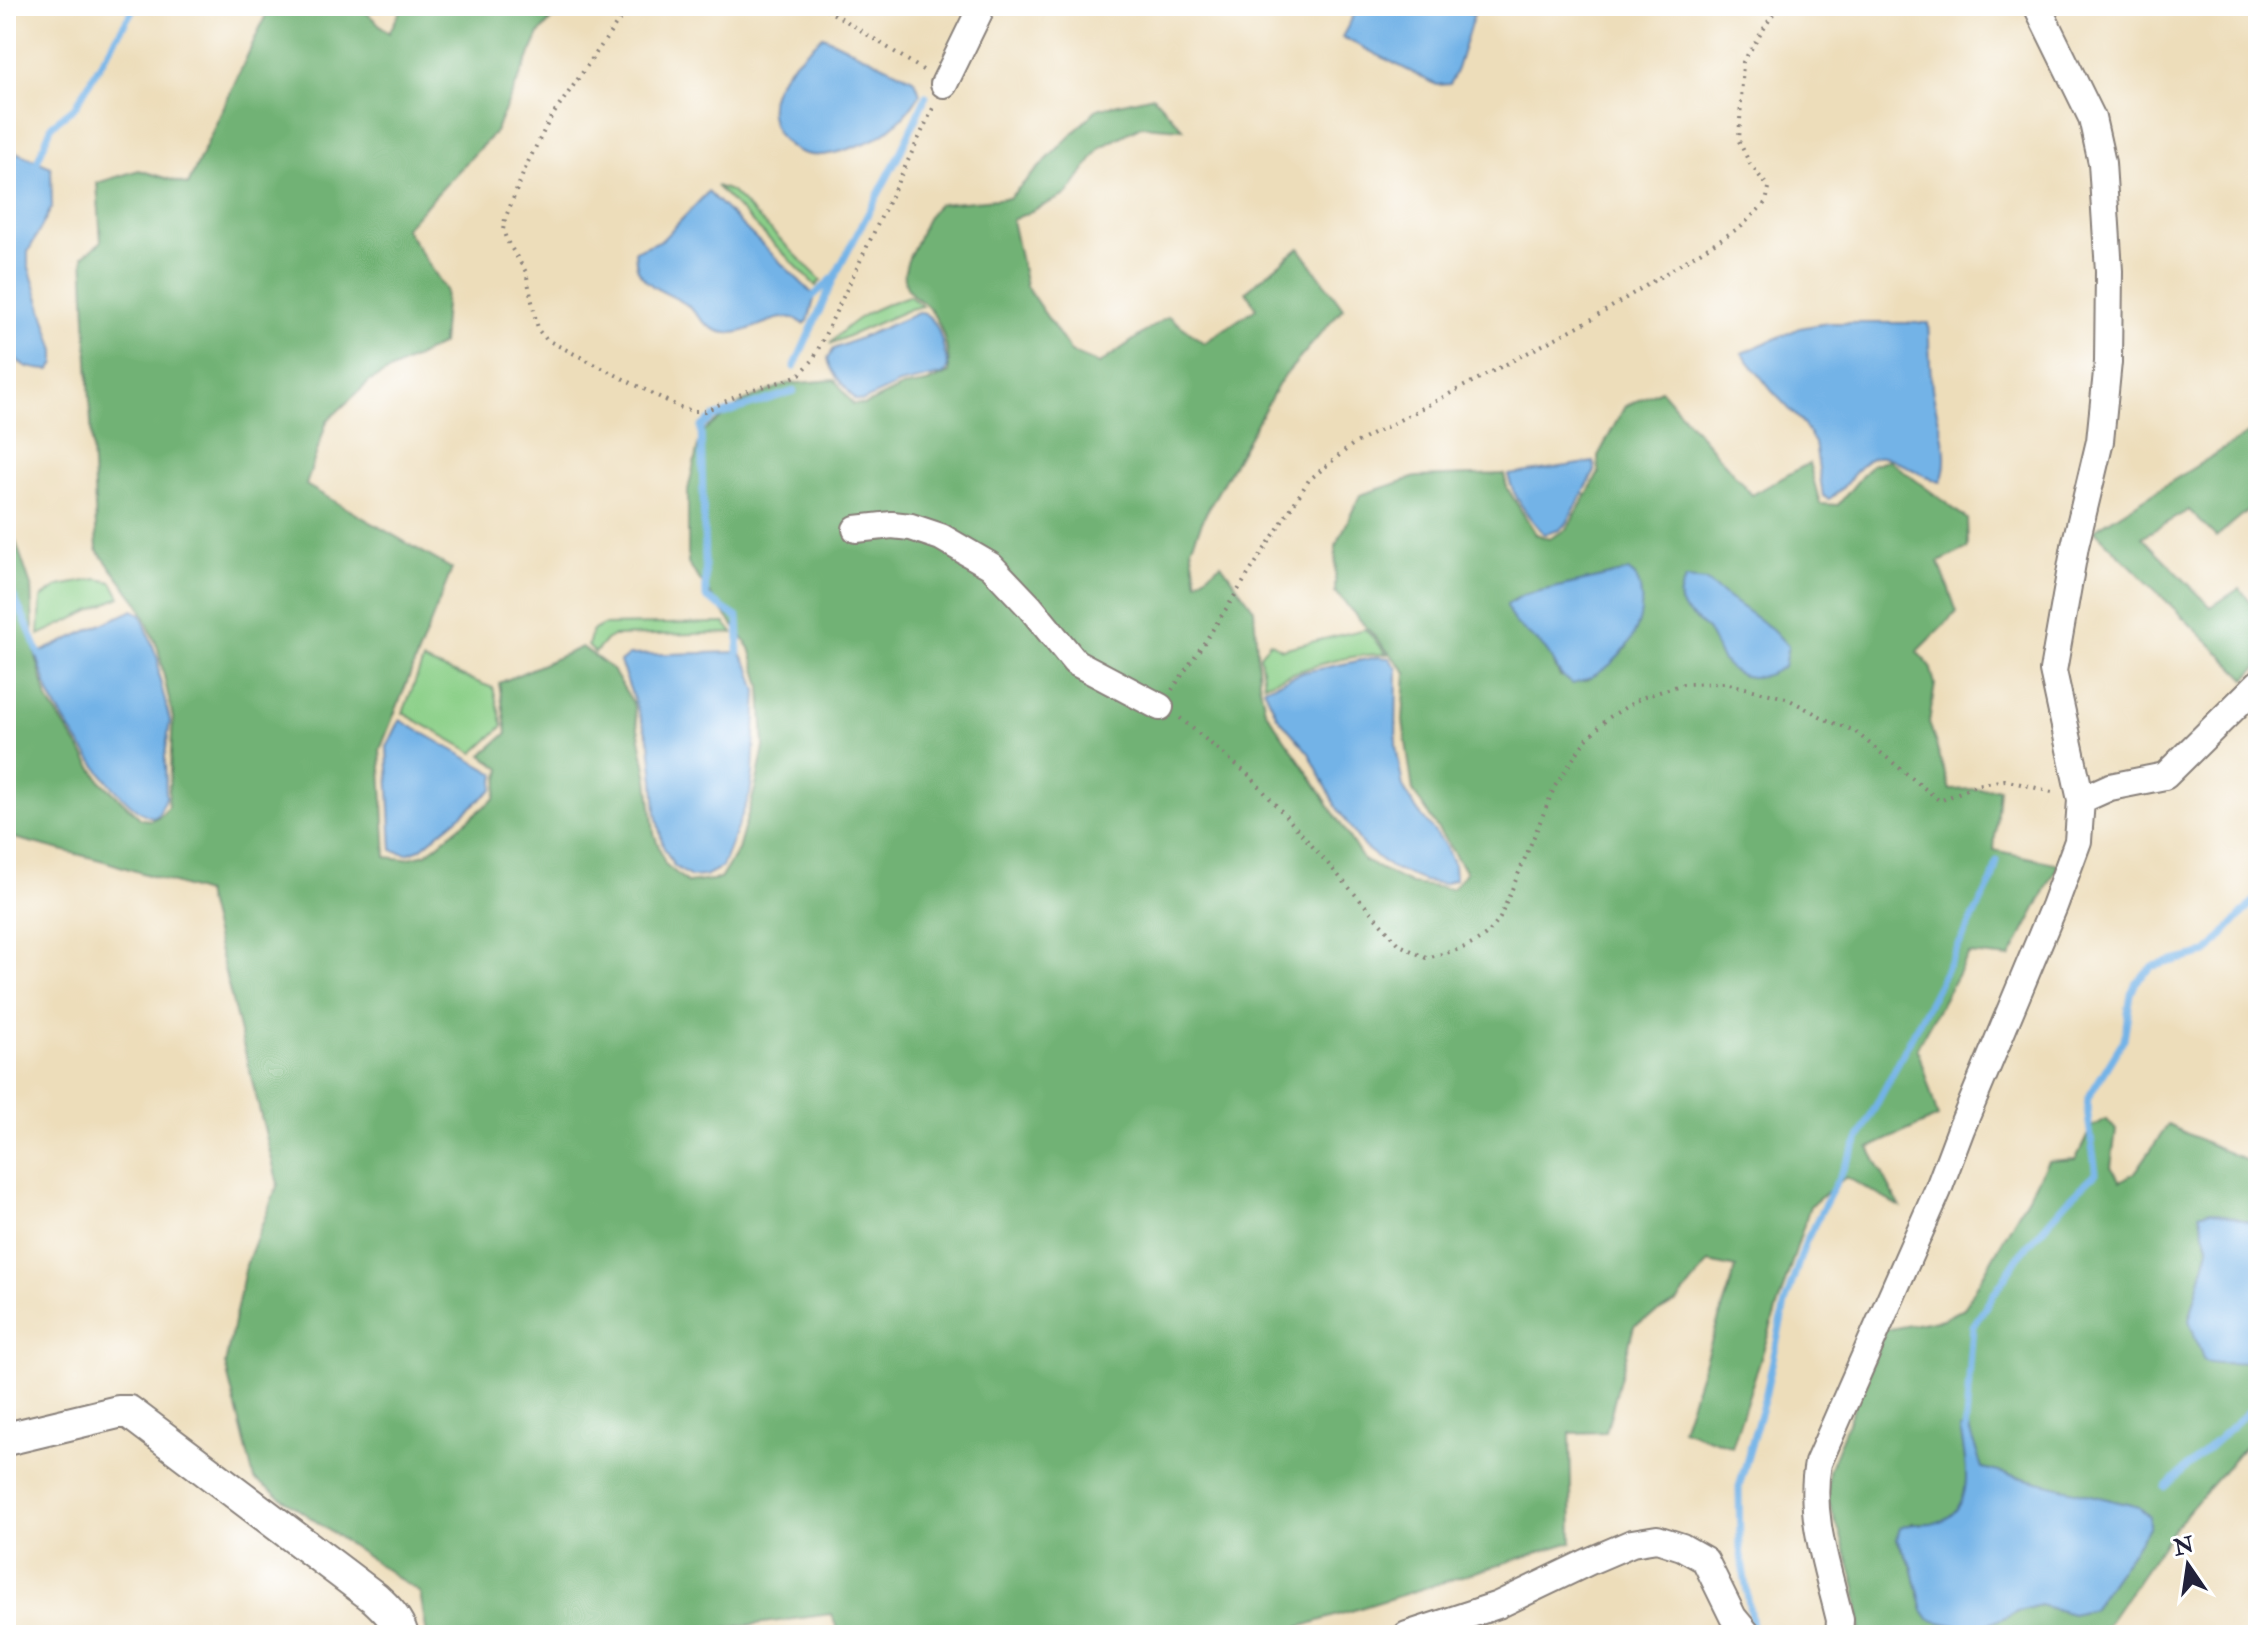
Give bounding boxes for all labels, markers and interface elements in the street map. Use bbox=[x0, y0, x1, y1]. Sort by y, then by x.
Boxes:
north arrow bbox=[2148, 1525, 2228, 1605]
text: N bbox=[2170, 1531, 2197, 1563]

